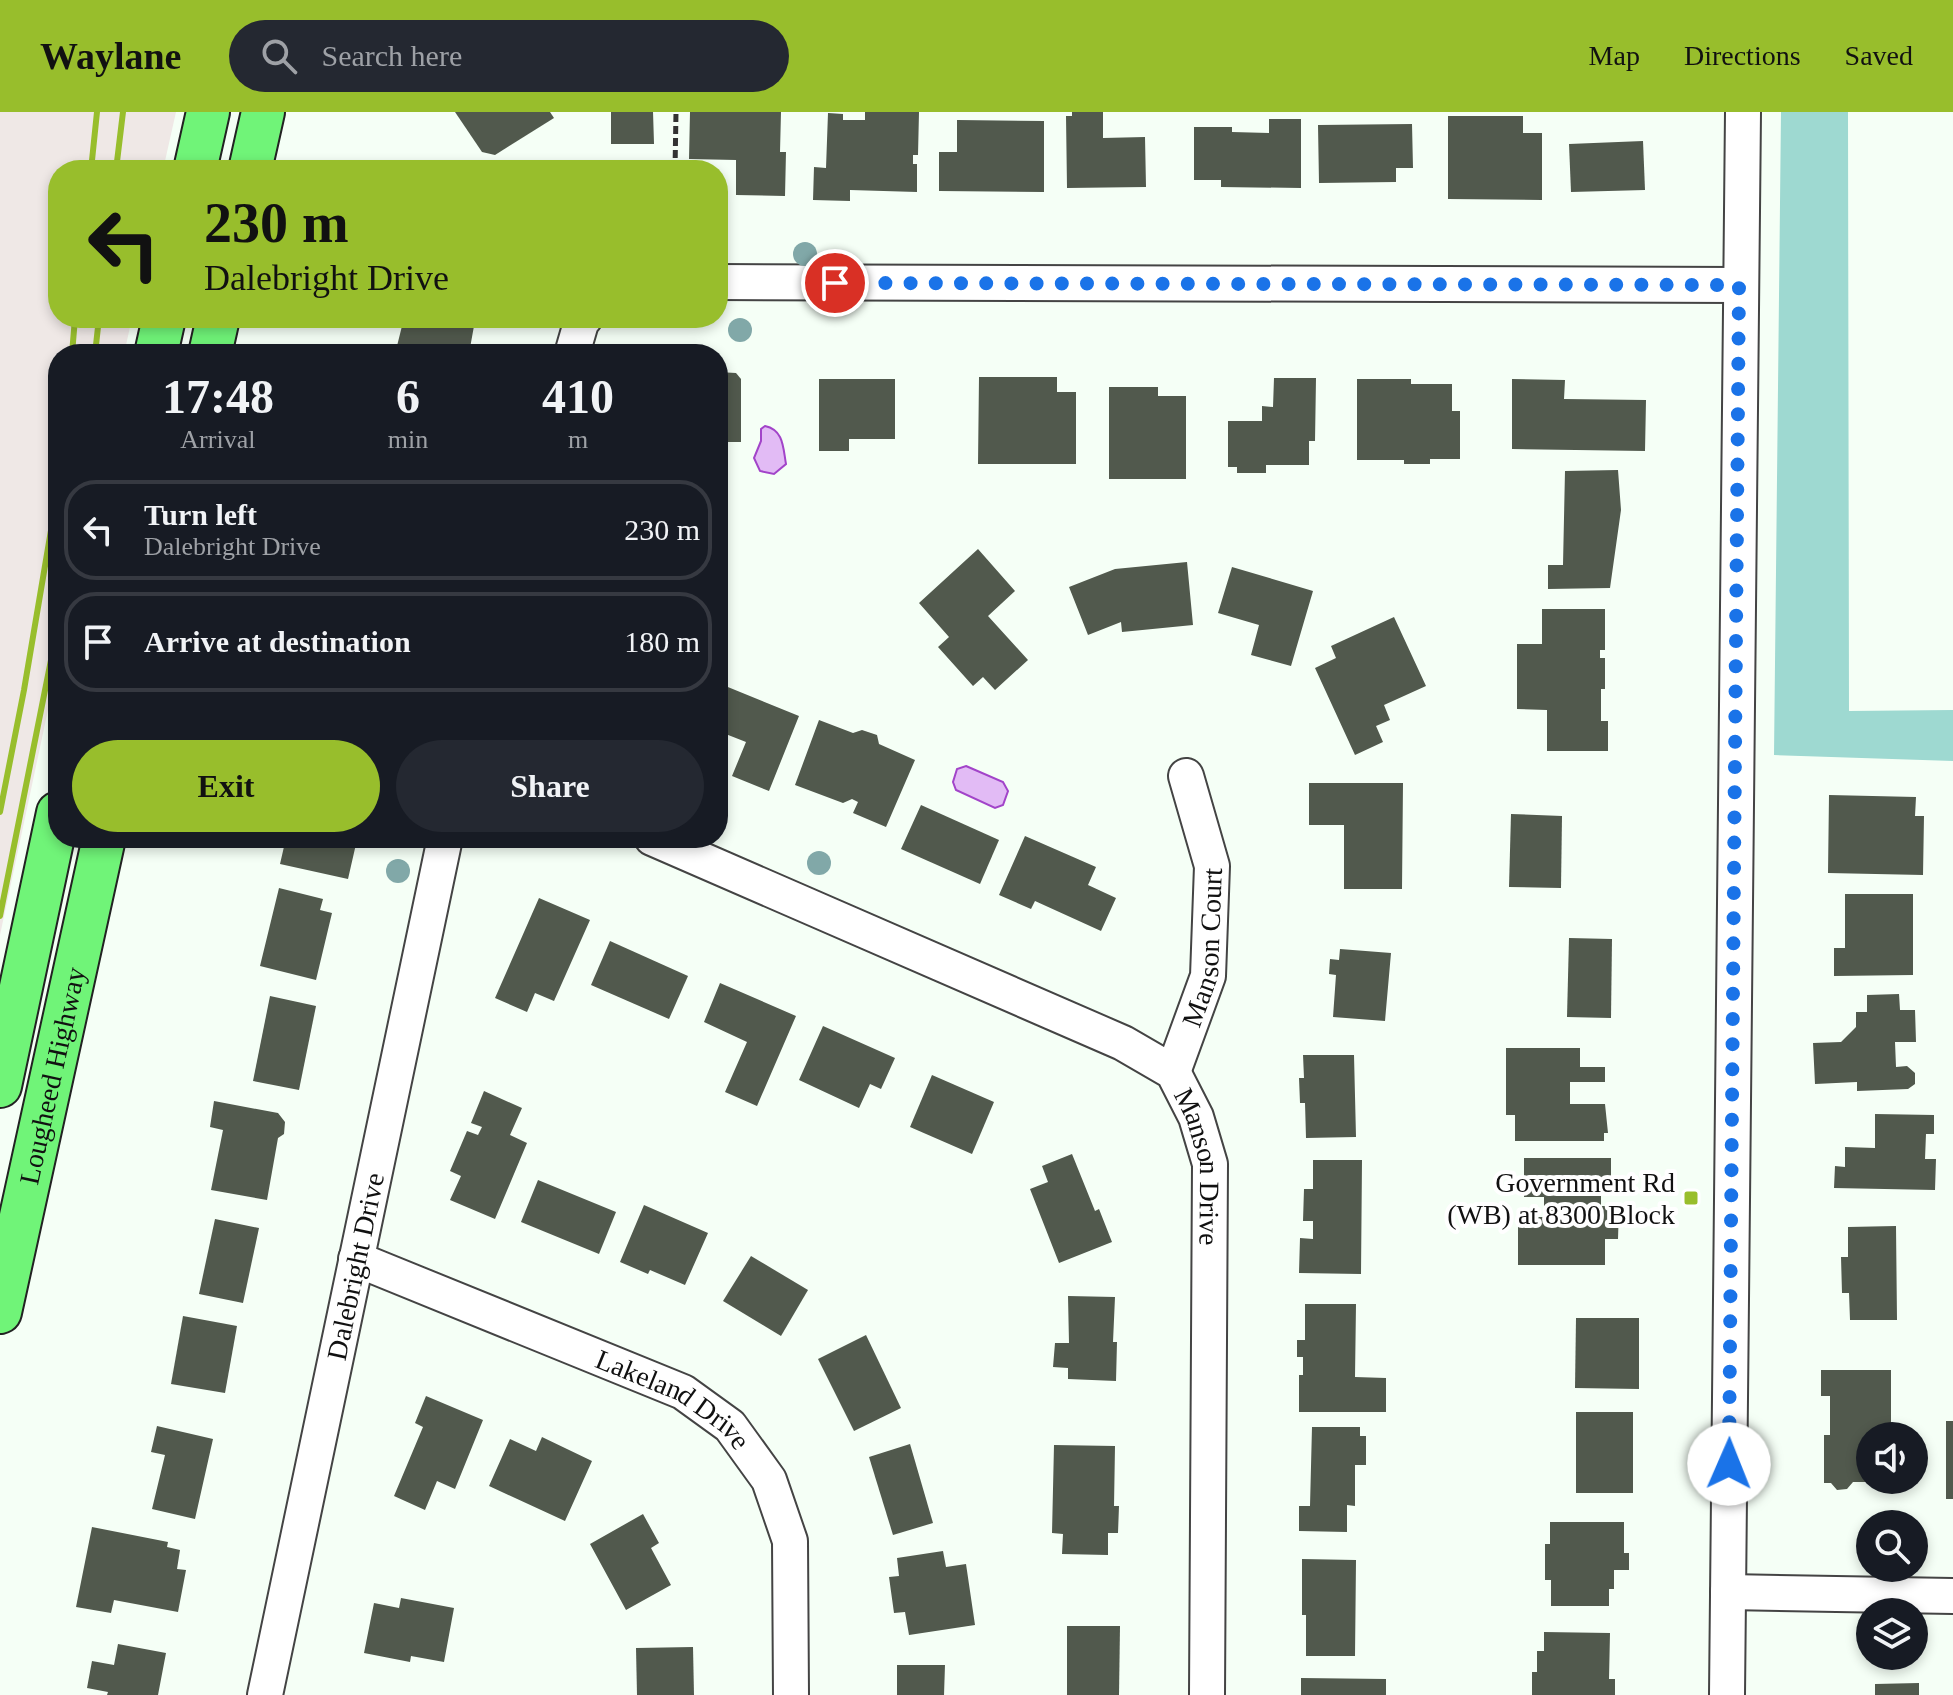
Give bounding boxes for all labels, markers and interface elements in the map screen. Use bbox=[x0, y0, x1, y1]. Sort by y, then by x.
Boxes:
search box bbox=[229, 20, 789, 92]
icon: search bbox=[257, 34, 301, 78]
text: Waylane bbox=[40, 35, 181, 77]
text: Search here bbox=[321, 39, 462, 72]
text: Map bbox=[1589, 40, 1640, 71]
text: Directions bbox=[1684, 40, 1801, 71]
text: Saved bbox=[1845, 40, 1913, 71]
icon: left bbox=[72, 192, 176, 296]
text: 230 m bbox=[204, 192, 349, 254]
pin bbox=[801, 249, 869, 317]
text: Dalebright Drive bbox=[204, 258, 449, 298]
icon: arrive bbox=[813, 261, 857, 305]
text: 17:48 bbox=[162, 370, 274, 423]
text: 6 bbox=[396, 370, 420, 423]
text: 410 bbox=[542, 370, 614, 423]
text: Arrival bbox=[180, 425, 255, 454]
text: min bbox=[388, 425, 428, 454]
text: m bbox=[568, 425, 588, 454]
text: Turn left bbox=[144, 498, 257, 531]
icon: left bbox=[76, 508, 120, 552]
text: 230 m bbox=[624, 513, 700, 546]
text: Dalebright Drive bbox=[144, 532, 321, 561]
icon: arrive bbox=[76, 620, 120, 664]
text: Arrive at destination bbox=[144, 625, 411, 658]
text: 180 m bbox=[624, 625, 700, 658]
button: Exit bbox=[72, 740, 380, 832]
button: Share bbox=[396, 740, 704, 832]
street label: Manson Court bbox=[1175, 867, 1227, 1031]
street label: Lougheed Highway bbox=[13, 964, 91, 1187]
street label: Manson Drive bbox=[1168, 1083, 1226, 1246]
place label: Government Rd (WB) at 8300 Block bbox=[1447, 1167, 1675, 1230]
street label: Dalebright Drive bbox=[320, 1170, 390, 1363]
marker: Government Rd (WB) at 8300 Block bbox=[1682, 1189, 1700, 1207]
street label: Lakeland Drive bbox=[591, 1343, 757, 1455]
position arrow bbox=[1687, 1422, 1771, 1506]
map controls bbox=[1856, 1422, 1928, 1670]
button: sound bbox=[1856, 1422, 1928, 1494]
button: search bbox=[1856, 1510, 1928, 1582]
button: layers bbox=[1856, 1598, 1928, 1670]

